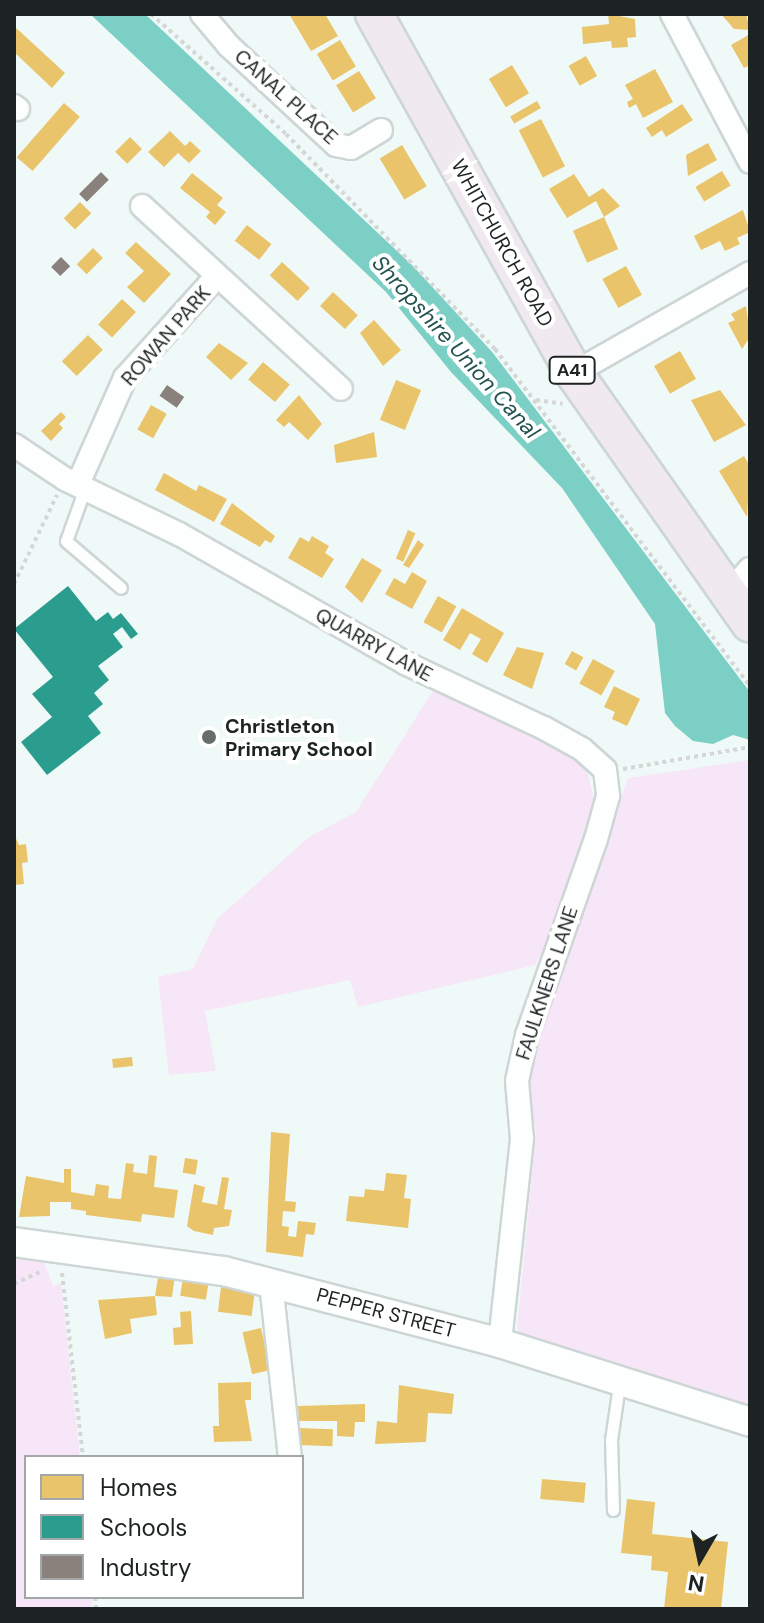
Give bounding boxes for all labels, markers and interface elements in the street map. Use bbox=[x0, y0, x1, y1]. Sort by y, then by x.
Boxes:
street label: CANAL PLACE bbox=[229, 44, 343, 150]
street label: WHITCHURCH ROAD bbox=[446, 155, 558, 331]
water label: Shropshire Union Canal bbox=[367, 250, 545, 444]
street label: ROWAN PARK bbox=[116, 281, 216, 391]
road number: A41 bbox=[548, 356, 596, 384]
street label: QUARRY LANE bbox=[311, 603, 437, 687]
place label: Christleton Primary School bbox=[225, 714, 373, 761]
marker: Christleton Primary School bbox=[200, 728, 218, 746]
street label: FAULKNERS LANE bbox=[511, 903, 583, 1063]
street label: PEPPER STREET bbox=[314, 1283, 458, 1343]
legend bbox=[24, 1455, 304, 1599]
text: Homes bbox=[100, 1472, 178, 1503]
text: Schools bbox=[100, 1512, 187, 1543]
north arrow bbox=[660, 1519, 740, 1599]
text: Industry bbox=[100, 1552, 191, 1583]
text: N bbox=[686, 1568, 706, 1599]

